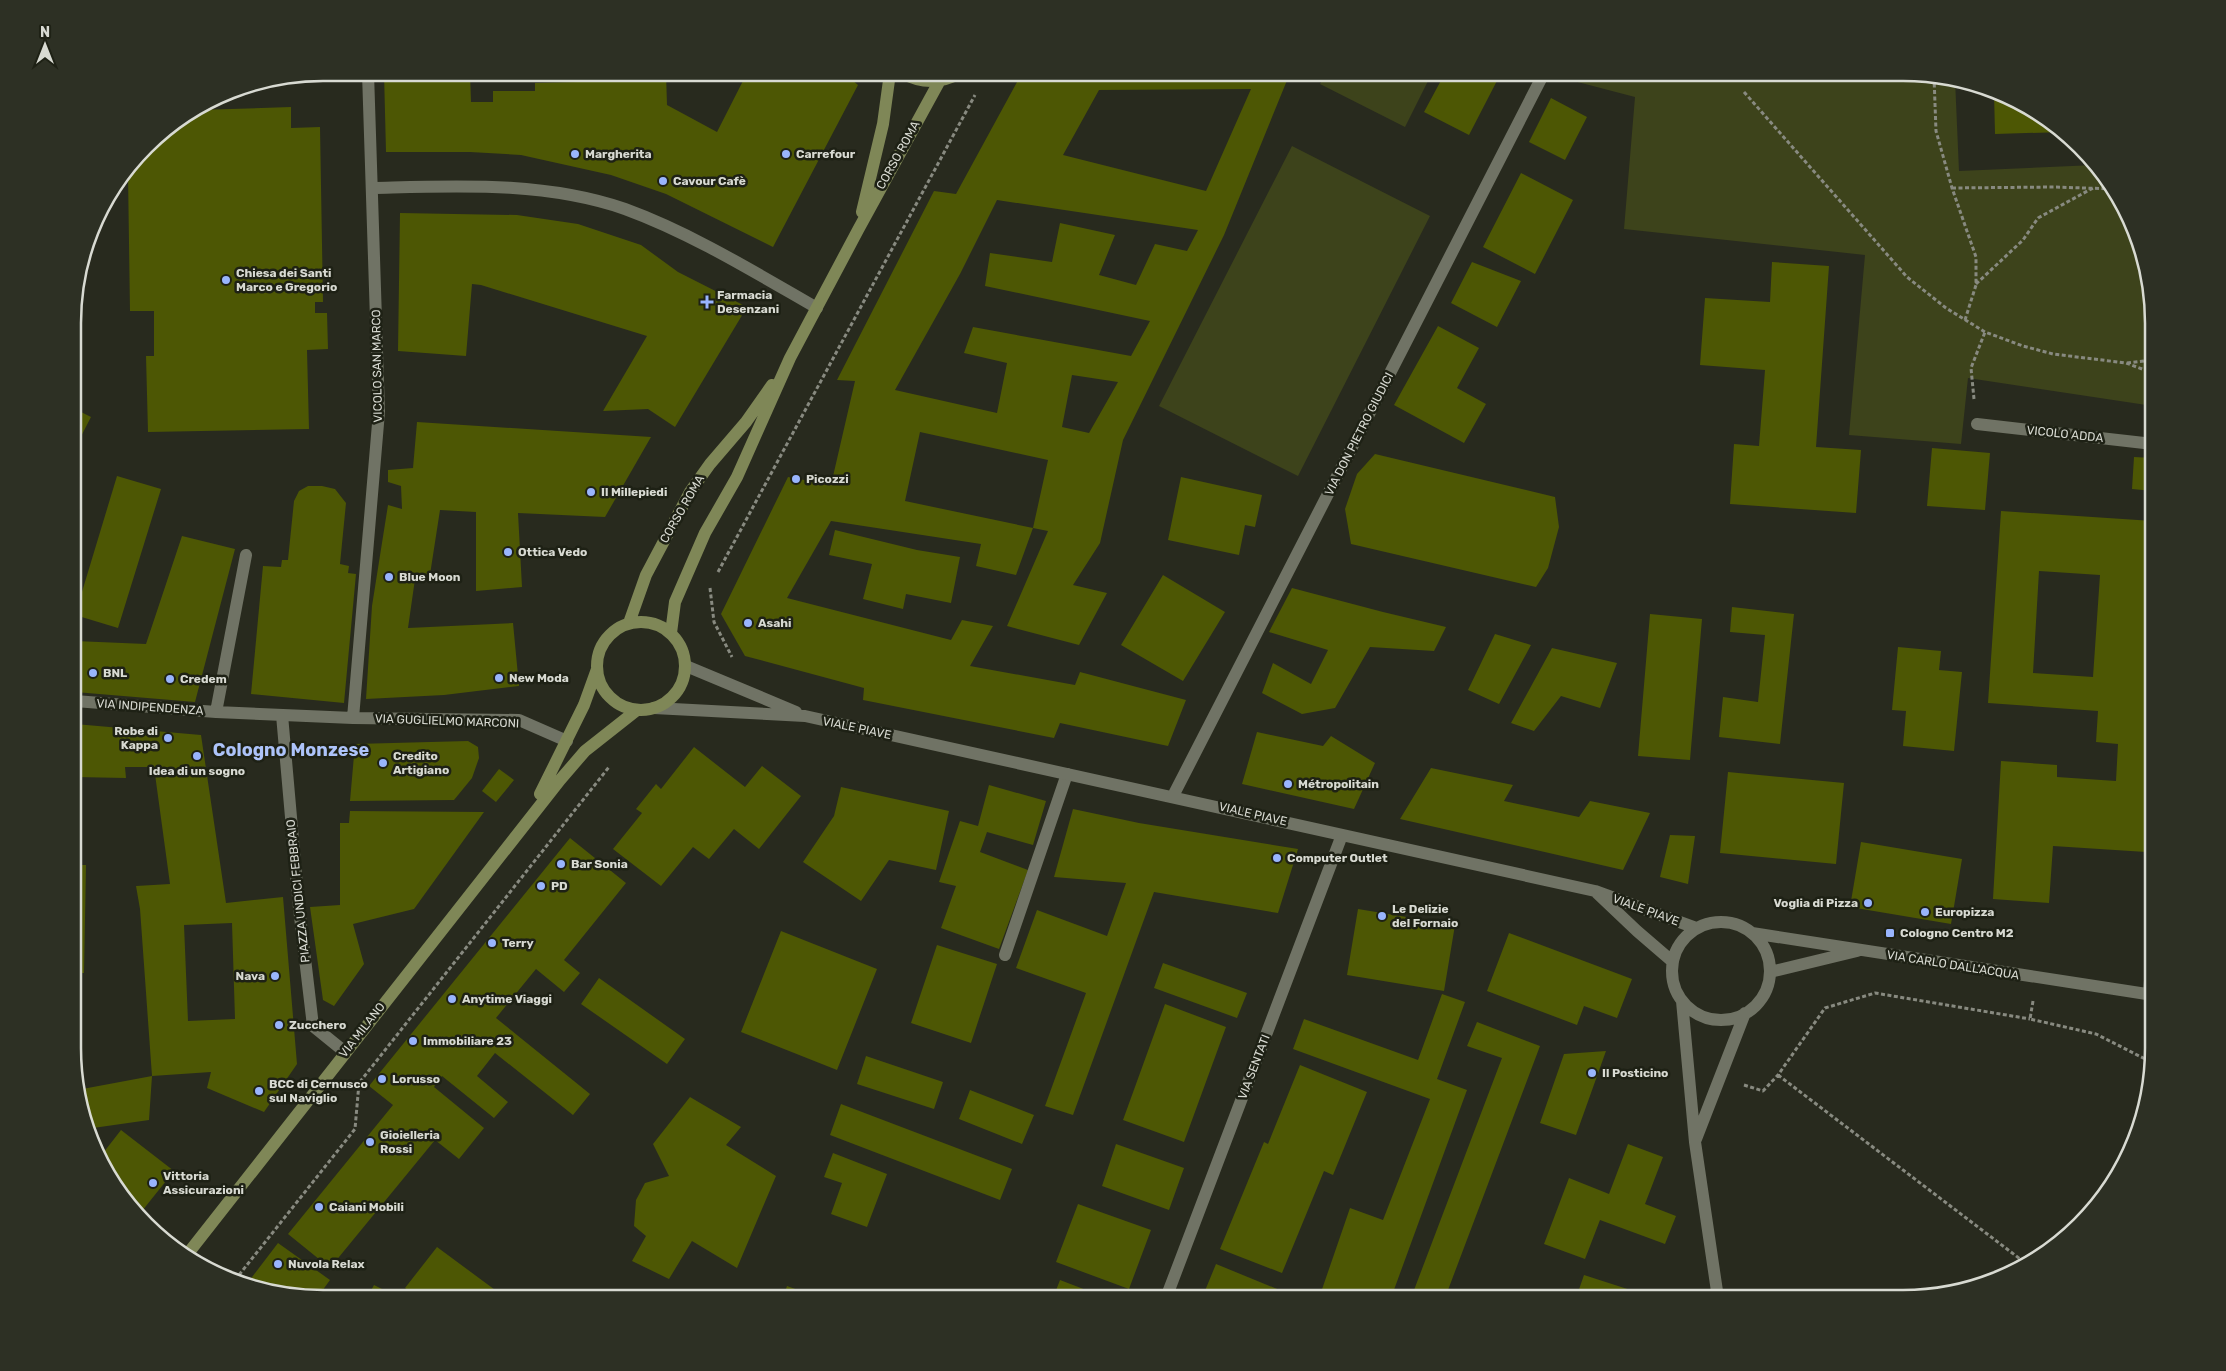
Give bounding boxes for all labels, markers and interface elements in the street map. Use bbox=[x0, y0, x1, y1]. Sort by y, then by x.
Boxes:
north arrow bbox=[20, 20, 70, 70]
text: N bbox=[40, 24, 50, 41]
street label: CORSO ROMA bbox=[873, 118, 923, 192]
place label: Margherita bbox=[585, 147, 652, 161]
place label: Carrefour bbox=[796, 147, 856, 161]
marker: Margherita bbox=[569, 148, 581, 160]
marker: Carrefour bbox=[780, 148, 792, 160]
place label: Cavour Cafè bbox=[673, 174, 746, 188]
marker: Cavour Cafè bbox=[657, 175, 669, 187]
place label: Chiesa dei Santi Marco e Gregorio bbox=[236, 266, 337, 294]
marker: Chiesa dei Santi Marco e Gregorio bbox=[220, 274, 232, 286]
place label: Farmacia Desenzani bbox=[717, 288, 779, 316]
marker: Farmacia Desenzani bbox=[701, 296, 713, 308]
street label: VICOLO SAN MARCO bbox=[369, 309, 385, 423]
street label: VIA DON PIETRO GIUDICI bbox=[1322, 370, 1396, 498]
street label: VICOLO ADDA bbox=[2026, 423, 2104, 445]
place label: Picozzi bbox=[806, 472, 849, 486]
street label: CORSO ROMA bbox=[657, 473, 707, 545]
marker: Picozzi bbox=[790, 473, 802, 485]
place label: Il Millepiedi bbox=[601, 485, 667, 499]
marker: Il Millepiedi bbox=[585, 486, 597, 498]
place label: Ottica Vedo bbox=[518, 545, 587, 559]
marker: Ottica Vedo bbox=[502, 546, 514, 558]
place label: Blue Moon bbox=[399, 570, 461, 584]
marker: Blue Moon bbox=[383, 571, 395, 583]
place label: Asahi bbox=[758, 616, 792, 630]
marker: Asahi bbox=[742, 617, 754, 629]
place label: BNL bbox=[103, 666, 127, 680]
marker: BNL bbox=[87, 667, 99, 679]
place label: New Moda bbox=[509, 671, 569, 685]
place label: Credem bbox=[180, 672, 227, 686]
marker: New Moda bbox=[493, 672, 505, 684]
marker: Credem bbox=[164, 673, 176, 685]
street label: VIA INDIPENDENZA bbox=[96, 696, 204, 718]
street label: VIA GUGLIELMO MARCONI bbox=[375, 711, 519, 731]
street label: VIALE PIAVE bbox=[821, 714, 893, 742]
place label: Robe di Kappa bbox=[114, 724, 158, 752]
marker: Robe di Kappa bbox=[162, 732, 174, 744]
district label: Cologno Monzese bbox=[213, 739, 369, 761]
place label: Credito Artigiano bbox=[393, 749, 449, 777]
marker: Idea di un sogno bbox=[191, 750, 203, 762]
marker: Credito Artigiano bbox=[377, 757, 389, 769]
place label: Idea di un sogno bbox=[149, 764, 245, 778]
place label: Métropolitain bbox=[1298, 777, 1379, 791]
marker: Métropolitain bbox=[1282, 778, 1294, 790]
street label: VIALE PIAVE bbox=[1217, 799, 1289, 829]
street label: PIAZZA UNDICI FEBBRAIO bbox=[284, 819, 312, 963]
place label: Computer Outlet bbox=[1287, 851, 1388, 865]
marker: Computer Outlet bbox=[1271, 852, 1283, 864]
place label: Bar Sonia bbox=[571, 857, 628, 871]
marker: Bar Sonia bbox=[555, 858, 567, 870]
place label: PD bbox=[551, 879, 568, 893]
marker: PD bbox=[535, 880, 547, 892]
street label: VIALE PIAVE bbox=[1611, 891, 1681, 929]
place label: Voglia di Pizza bbox=[1773, 896, 1858, 910]
marker: Voglia di Pizza bbox=[1862, 897, 1874, 909]
place label: Le Delizie del Fornaio bbox=[1392, 902, 1458, 930]
place label: Europizza bbox=[1935, 905, 1994, 919]
marker: Europizza bbox=[1919, 906, 1931, 918]
marker: Le Delizie del Fornaio bbox=[1376, 910, 1388, 922]
place label: Cologno Centro M2 bbox=[1900, 926, 2014, 940]
marker: Cologno Centro M2 bbox=[1884, 927, 1896, 939]
place label: Terry bbox=[502, 936, 534, 950]
marker: Terry bbox=[486, 937, 498, 949]
street label: VIA CARLO DALL'ACQUA bbox=[1886, 948, 2020, 982]
place label: Nava bbox=[236, 969, 265, 983]
marker: Nava bbox=[269, 970, 281, 982]
place label: Anytime Viaggi bbox=[462, 992, 552, 1006]
marker: Anytime Viaggi bbox=[446, 993, 458, 1005]
street label: VIA MILANO bbox=[336, 1000, 388, 1060]
place label: Zucchero bbox=[289, 1018, 346, 1032]
marker: Zucchero bbox=[273, 1019, 285, 1031]
street label: VIA SENTATI bbox=[1235, 1033, 1273, 1101]
place label: Immobiliare 23 bbox=[423, 1034, 512, 1048]
marker: Immobiliare 23 bbox=[407, 1035, 419, 1047]
place label: Il Posticino bbox=[1602, 1066, 1668, 1080]
marker: Il Posticino bbox=[1586, 1067, 1598, 1079]
place label: Lorusso bbox=[392, 1072, 440, 1086]
marker: Lorusso bbox=[376, 1073, 388, 1085]
place label: BCC di Cernusco sul Naviglio bbox=[269, 1077, 368, 1105]
marker: BCC di Cernusco sul Naviglio bbox=[253, 1085, 265, 1097]
place label: Gioielleria Rossi bbox=[380, 1128, 440, 1156]
marker: Gioielleria Rossi bbox=[364, 1136, 376, 1148]
place label: Vittoria Assicurazioni bbox=[163, 1169, 244, 1197]
marker: Vittoria Assicurazioni bbox=[147, 1177, 159, 1189]
place label: Caiani Mobili bbox=[329, 1200, 404, 1214]
marker: Caiani Mobili bbox=[313, 1201, 325, 1213]
place label: Nuvola Relax bbox=[288, 1257, 365, 1271]
marker: Nuvola Relax bbox=[272, 1258, 284, 1270]

